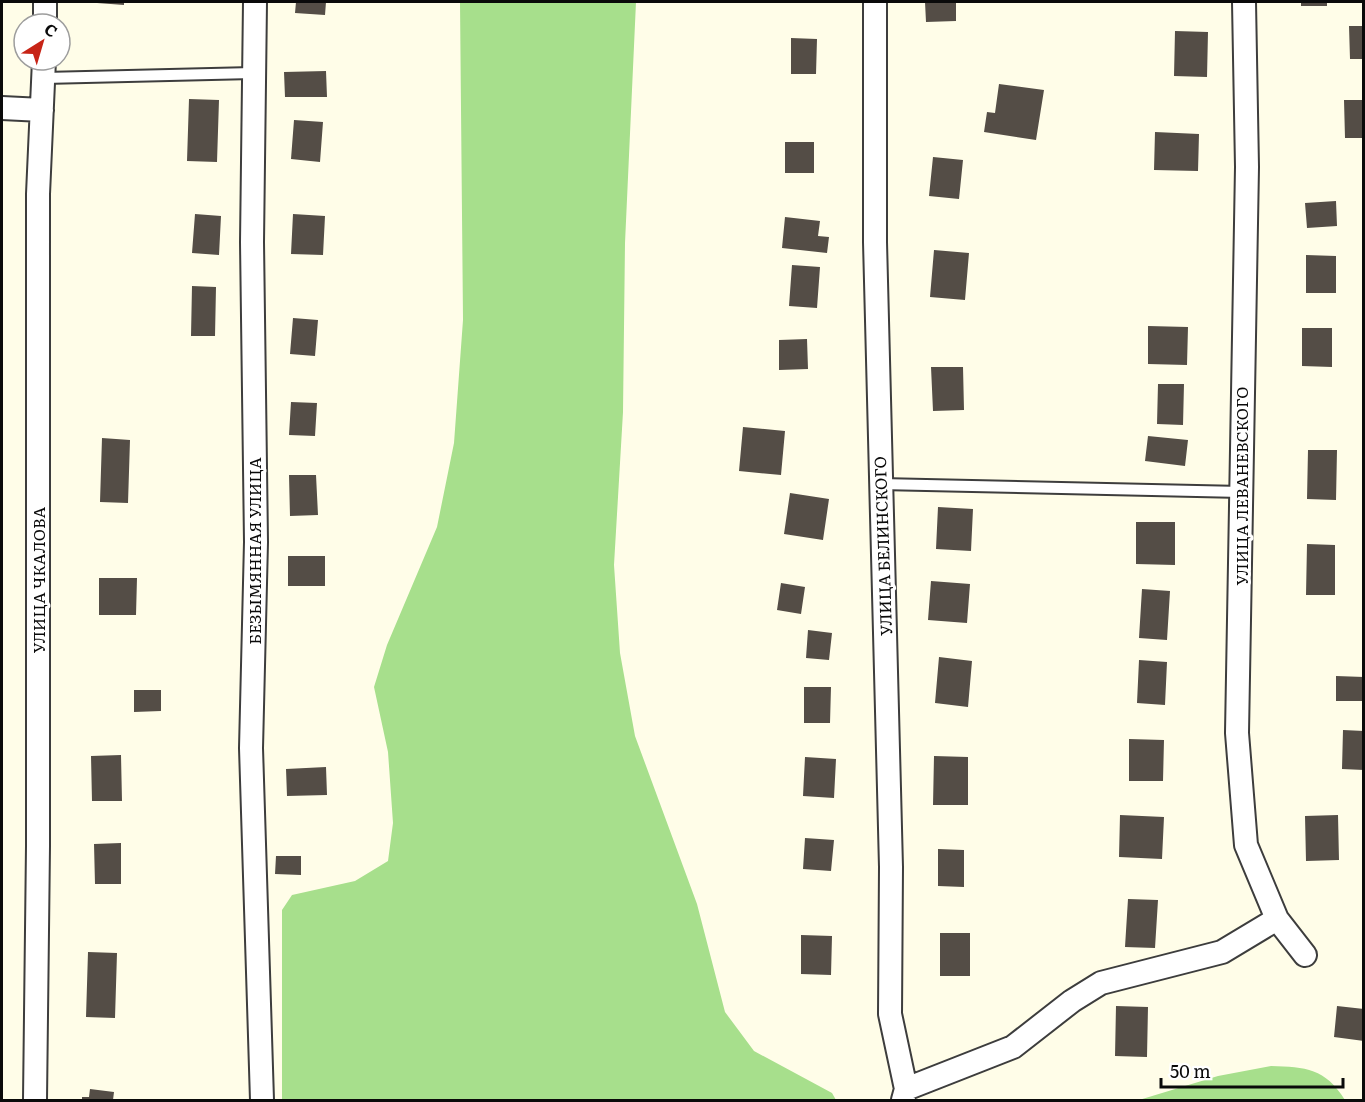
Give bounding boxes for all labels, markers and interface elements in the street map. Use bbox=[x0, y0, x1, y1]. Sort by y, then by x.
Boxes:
north arrow bbox=[12, 12, 72, 72]
text: С bbox=[40, 16, 63, 42]
street label: УЛИЦА ЛЕВАНЕВСКОГО bbox=[1229, 387, 1253, 585]
street label: УЛИЦА БЕЛИНСКОГО bbox=[867, 456, 897, 636]
street label: БЕЗЫМЯННАЯ УЛИЦА bbox=[242, 457, 266, 645]
street label: УЛИЦА ЧКАЛОВА bbox=[26, 506, 50, 653]
scale bar bbox=[1161, 1051, 1342, 1089]
text: 50 m bbox=[1170, 1057, 1211, 1084]

